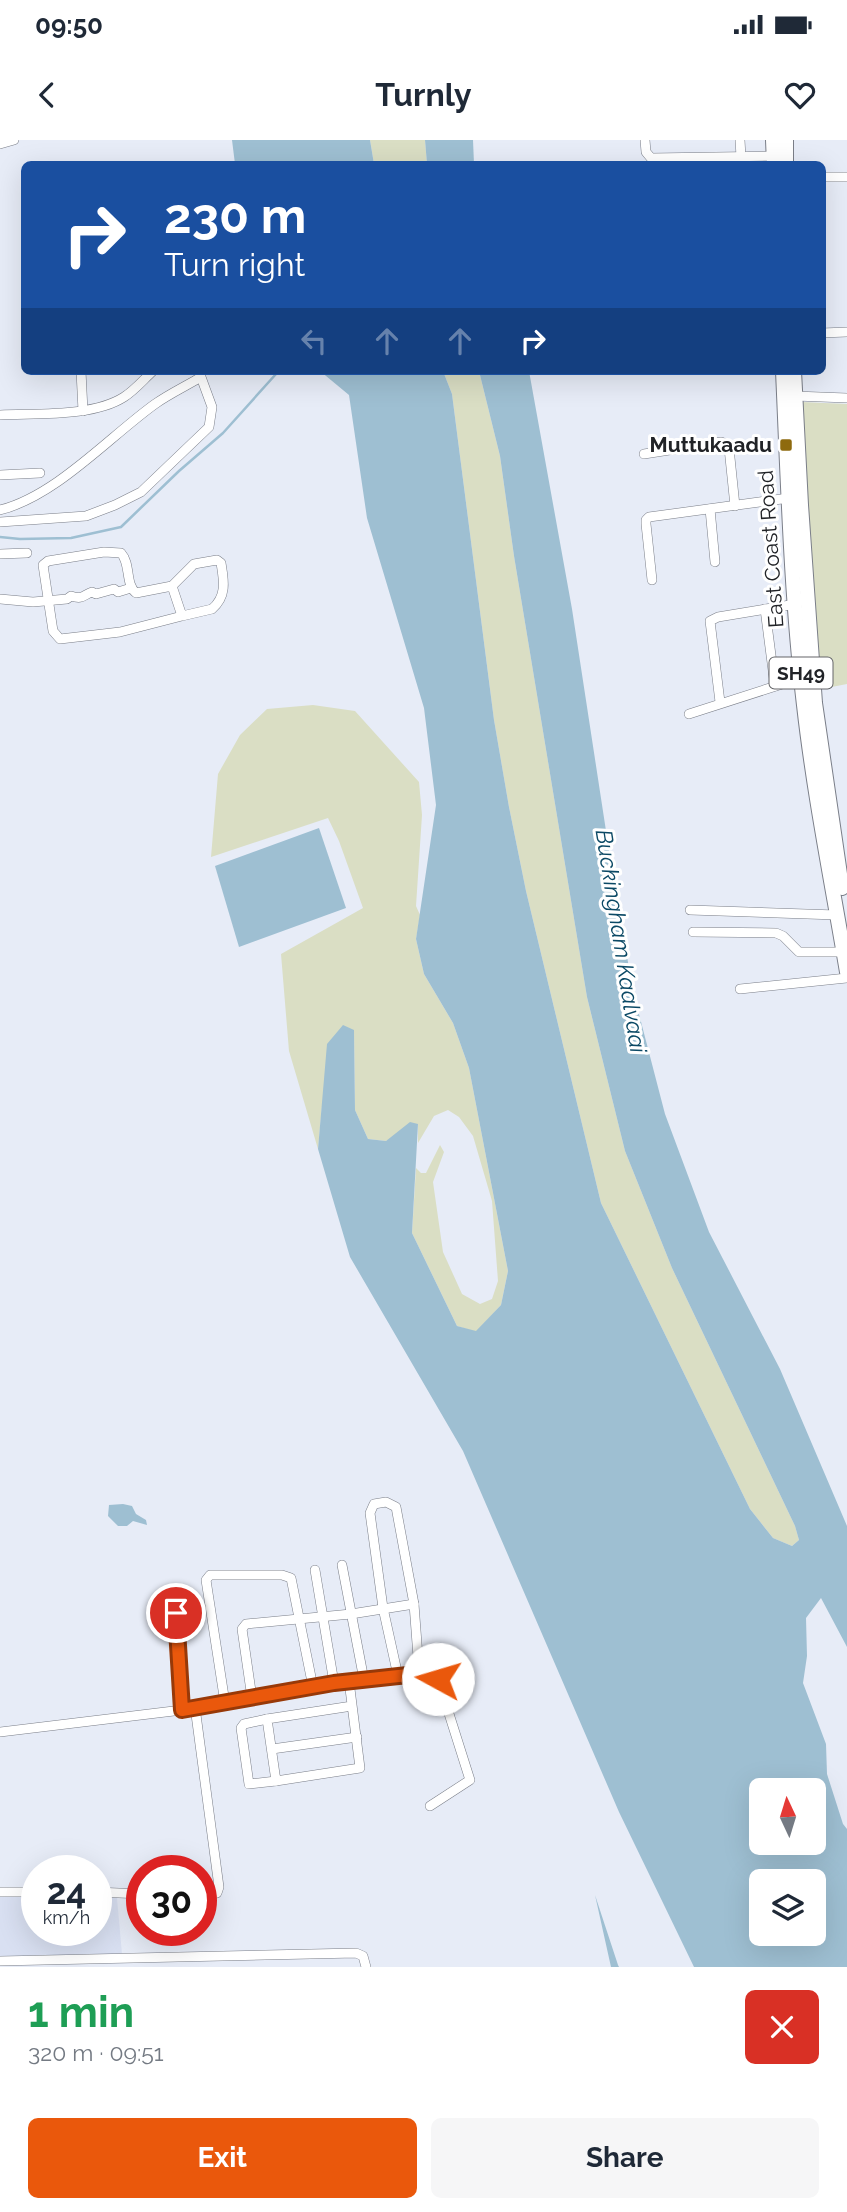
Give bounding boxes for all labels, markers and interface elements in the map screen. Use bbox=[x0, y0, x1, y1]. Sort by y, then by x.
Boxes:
text: 09:50 bbox=[35, 10, 103, 40]
icon: back bbox=[28, 76, 66, 114]
text: Turnly bbox=[375, 76, 472, 113]
icon: heart bbox=[781, 76, 819, 114]
text: 230 m bbox=[164, 187, 306, 244]
icon: right bbox=[49, 189, 140, 280]
text: Turn right bbox=[164, 246, 305, 283]
icon: left bbox=[295, 322, 333, 360]
icon: ahead bbox=[368, 322, 406, 360]
icon: ahead bbox=[441, 322, 479, 360]
icon: right bbox=[514, 322, 552, 360]
place label: Muttukaadu bbox=[650, 432, 772, 457]
marker: Muttukaadu bbox=[778, 437, 794, 453]
street label: East Coast Road bbox=[753, 469, 788, 629]
road number: SH49 bbox=[770, 658, 832, 688]
water label: Buckingham Kaalvaai bbox=[590, 827, 653, 1056]
pin bbox=[146, 1583, 206, 1643]
icon: arrive bbox=[157, 1594, 195, 1632]
position arrow bbox=[401, 1642, 475, 1716]
north arrow bbox=[749, 1778, 826, 1855]
map controls bbox=[749, 1778, 826, 1946]
speed limit sign: 30 bbox=[126, 1855, 217, 1946]
button: layers bbox=[749, 1869, 826, 1946]
text: 24 bbox=[47, 1871, 86, 1912]
text: km/h bbox=[43, 1907, 90, 1928]
text: 1 min bbox=[28, 1988, 134, 2037]
button: close bbox=[745, 1990, 819, 2064]
text: 320 m · 09:51 bbox=[28, 2039, 164, 2066]
button: Exit bbox=[28, 2118, 417, 2198]
button: Share bbox=[431, 2118, 819, 2198]

